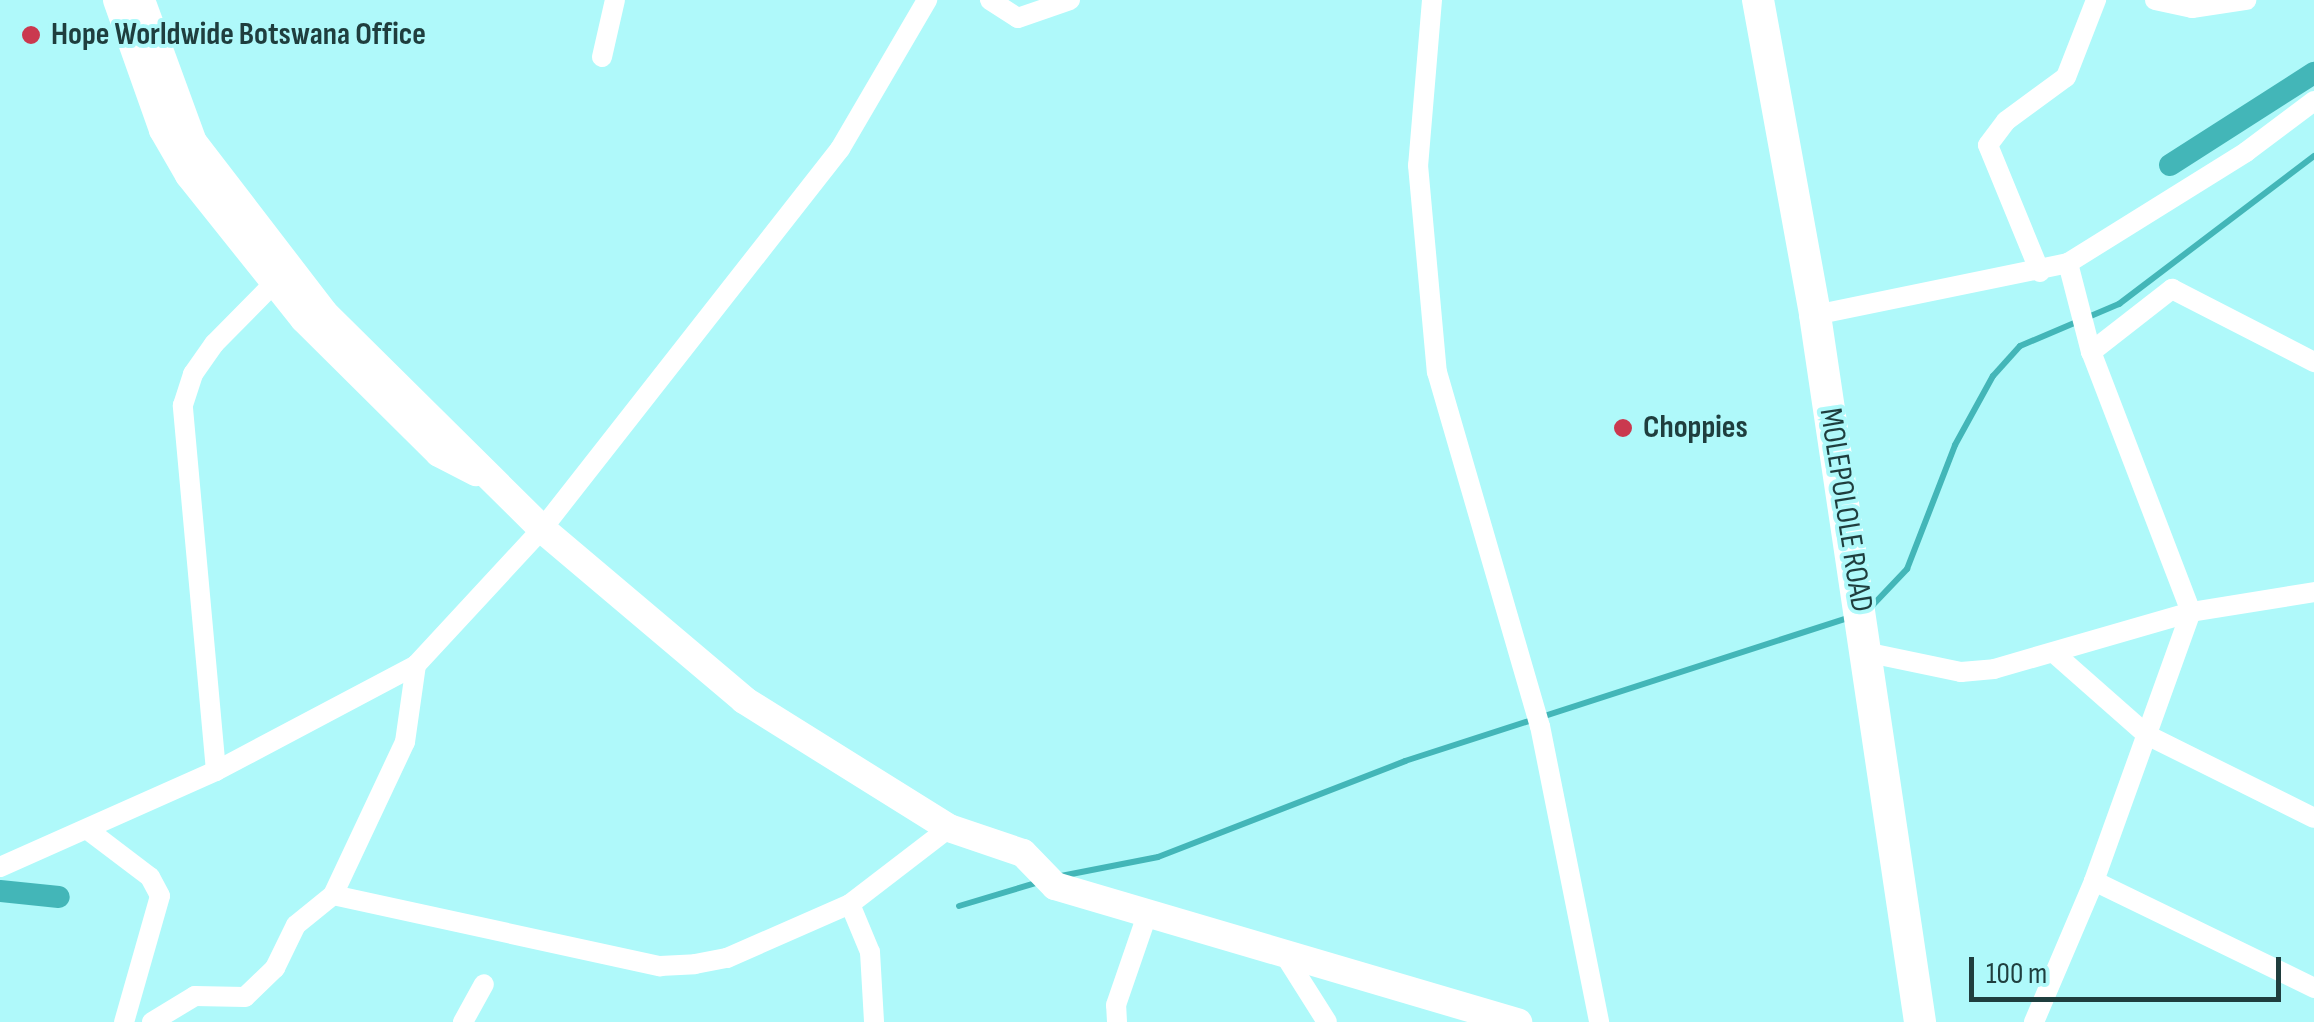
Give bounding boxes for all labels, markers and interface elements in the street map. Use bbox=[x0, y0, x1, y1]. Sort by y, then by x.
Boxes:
place label: Hope Worldwide Botswana Office bbox=[51, 16, 426, 54]
marker: Hope Worldwide Botswana Office bbox=[20, 24, 42, 46]
street label: MOLEPOLOLE ROAD bbox=[1810, 405, 1880, 615]
place label: Choppies bbox=[1643, 409, 1748, 447]
marker: Choppies bbox=[1612, 417, 1634, 439]
scale bar bbox=[1974, 937, 2286, 999]
text: 100 m bbox=[1986, 956, 2047, 992]

